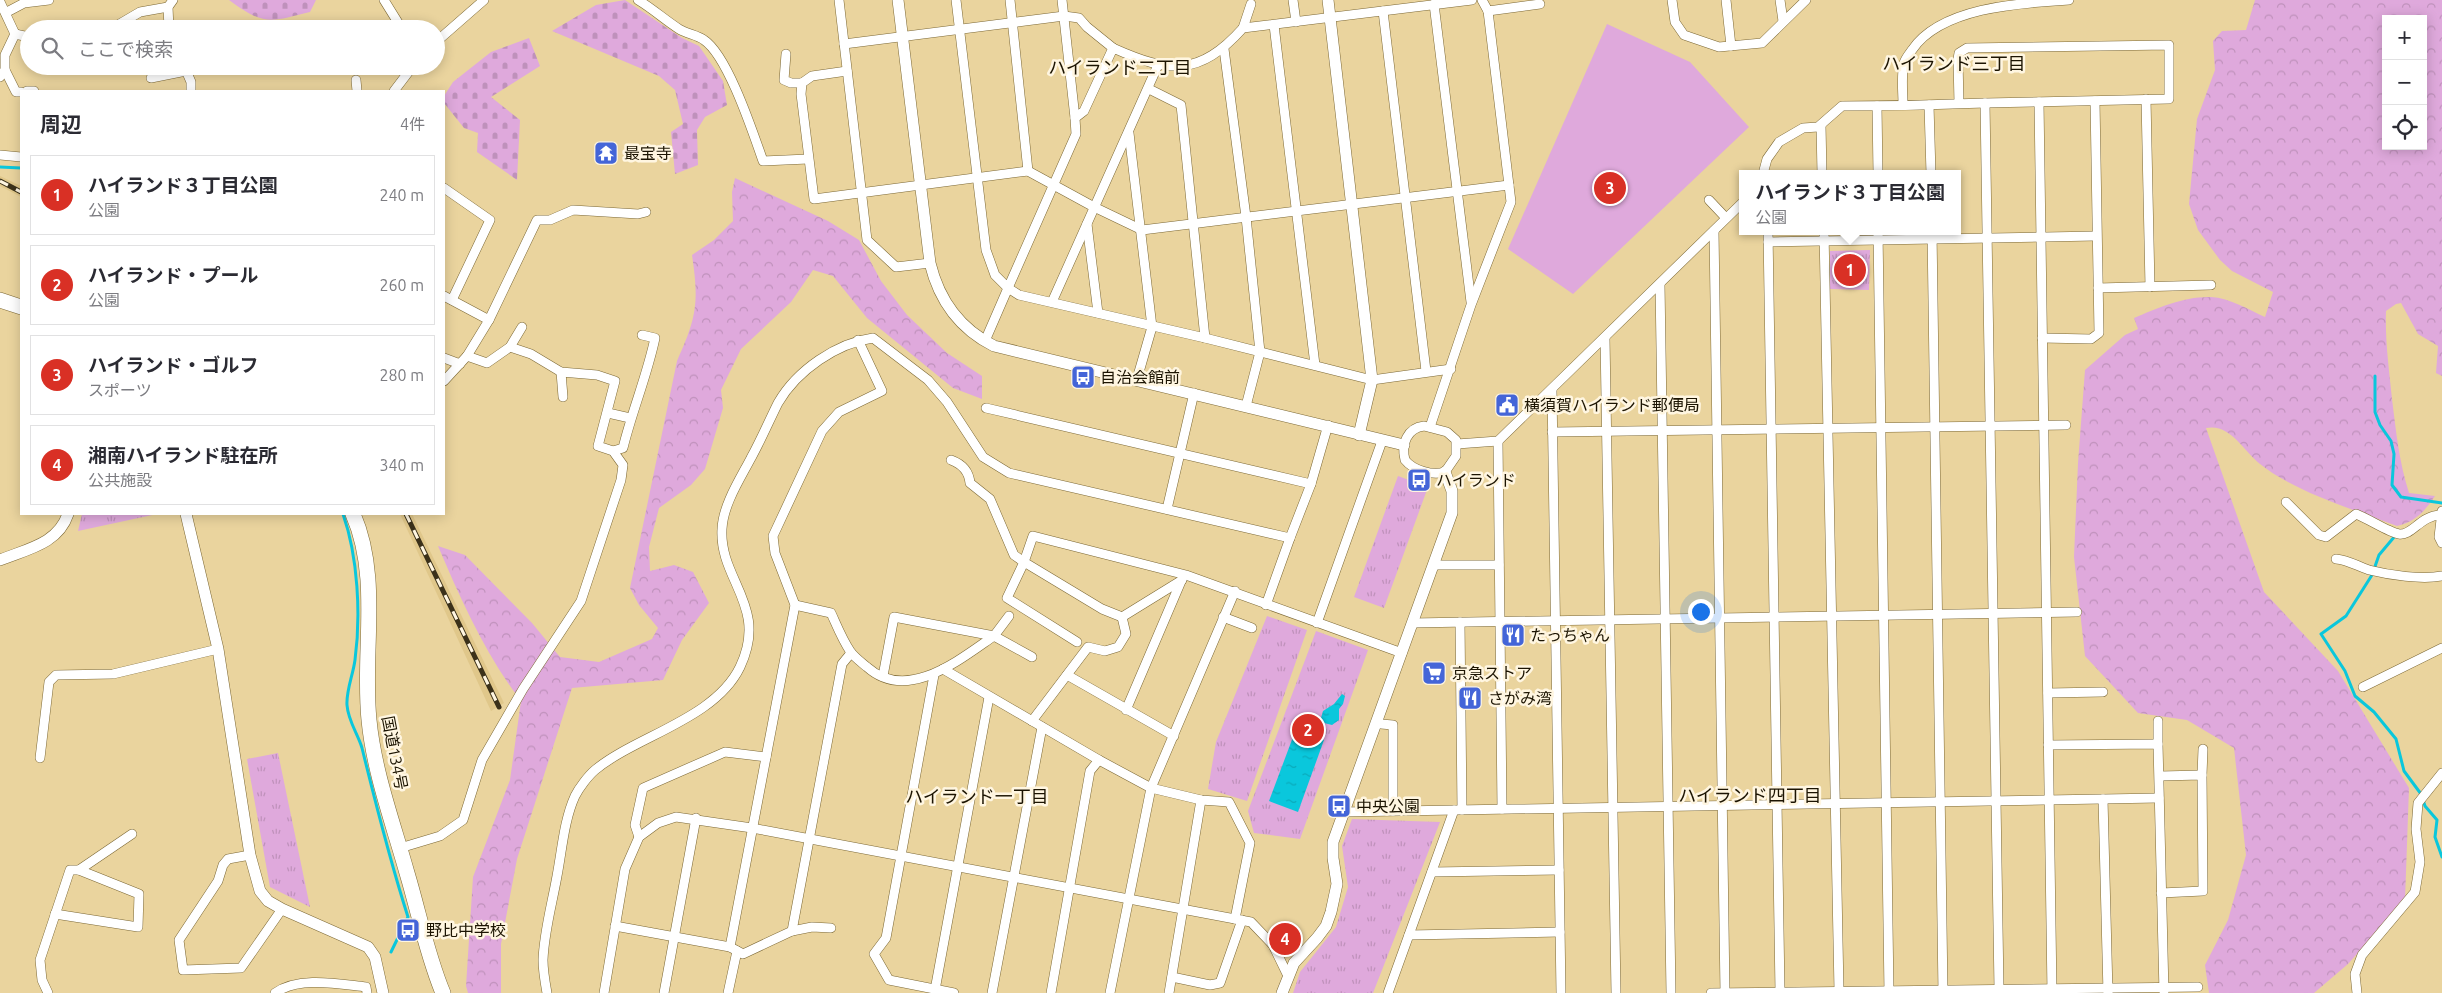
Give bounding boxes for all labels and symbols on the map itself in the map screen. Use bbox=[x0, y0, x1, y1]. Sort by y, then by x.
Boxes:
district label: ハイランド三丁目 bbox=[1882, 53, 2026, 73]
district label: ハイランド二丁目 bbox=[1048, 57, 1192, 77]
temple icon: 最宝寺 bbox=[593, 140, 619, 166]
place label: 最宝寺 bbox=[624, 144, 672, 162]
pin: 3 bbox=[1594, 169, 1626, 207]
pin: 1 bbox=[1834, 251, 1866, 289]
bus stop icon: 自治会館前 bbox=[1070, 364, 1096, 390]
place label: 自治会館前 bbox=[1100, 368, 1180, 386]
public building icon: 横須賀ハイランド郵便局 bbox=[1494, 392, 1520, 418]
place label: 横須賀ハイランド郵便局 bbox=[1524, 396, 1700, 414]
bus stop icon: ハイランド bbox=[1406, 467, 1432, 493]
place label: ハイランド bbox=[1436, 471, 1516, 489]
your location bbox=[1688, 599, 1714, 625]
restaurant icon: たっちゃん bbox=[1500, 622, 1526, 648]
place label: たっちゃん bbox=[1530, 626, 1610, 644]
supermarket icon: 京急ストア bbox=[1421, 660, 1447, 686]
place label: 京急ストア bbox=[1452, 664, 1532, 682]
restaurant icon: さがみ湾 bbox=[1457, 685, 1483, 711]
place label: さがみ湾 bbox=[1488, 689, 1552, 707]
pin: 2 bbox=[1292, 711, 1324, 749]
street label: 国道134号 bbox=[379, 714, 411, 792]
district label: ハイランド四丁目 bbox=[1678, 785, 1822, 805]
district label: ハイランド一丁目 bbox=[905, 786, 1049, 806]
bus stop icon: 中央公園 bbox=[1326, 793, 1352, 819]
place label: 中央公園 bbox=[1356, 797, 1420, 815]
bus stop icon: 野比中学校 bbox=[395, 917, 421, 943]
pin: 4 bbox=[1269, 920, 1301, 958]
place label: 野比中学校 bbox=[426, 921, 506, 939]

